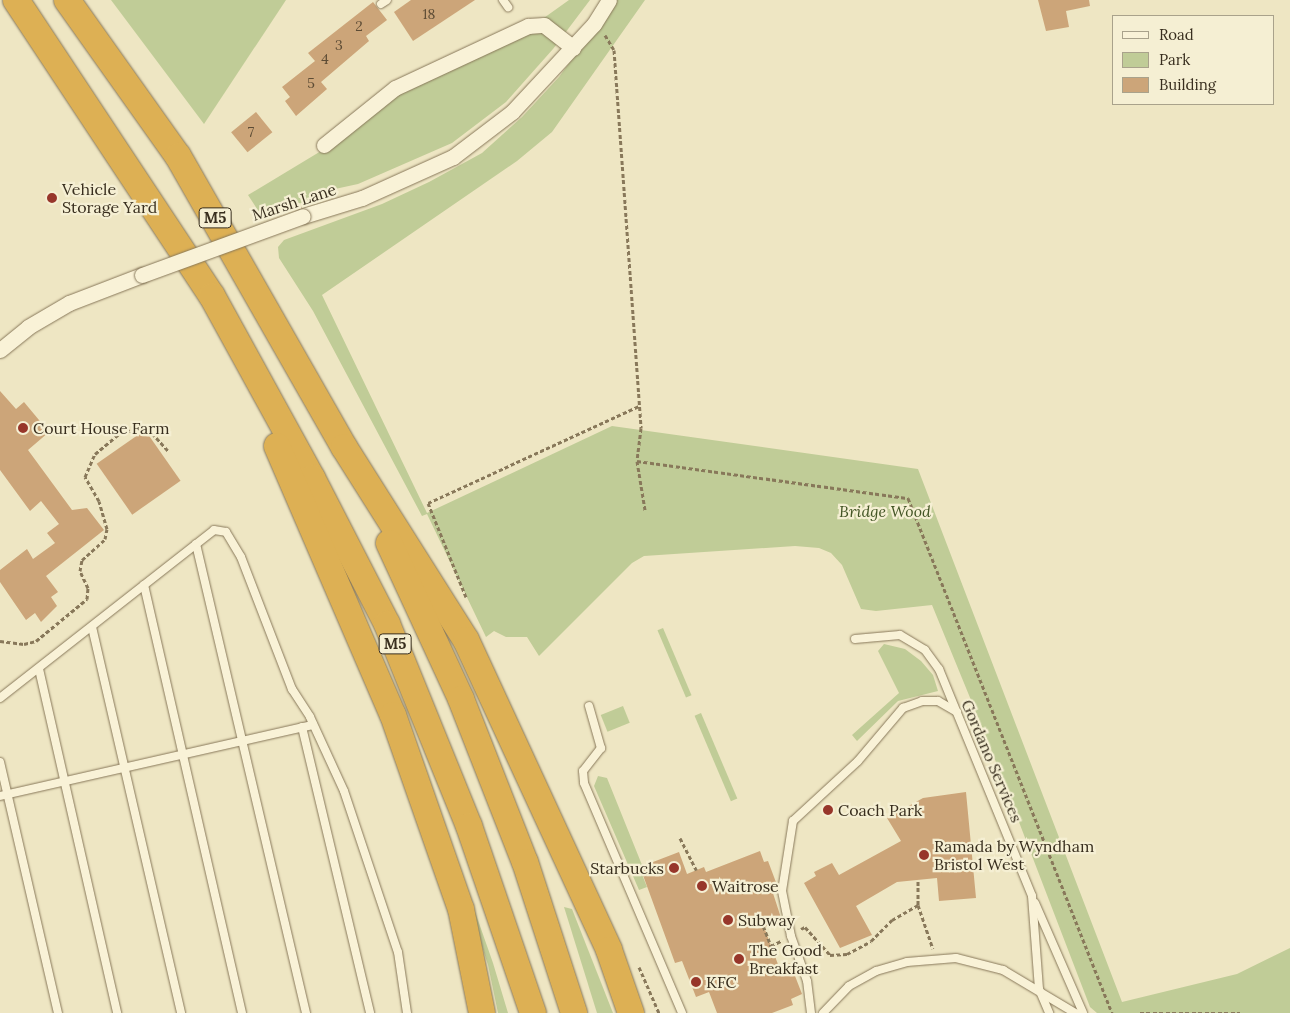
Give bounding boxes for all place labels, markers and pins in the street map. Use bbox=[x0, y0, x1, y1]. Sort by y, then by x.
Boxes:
place label: Vehicle Storage Yard bbox=[62, 179, 157, 217]
marker: Vehicle Storage Yard bbox=[46, 192, 58, 204]
place label: Court House Farm bbox=[33, 418, 169, 438]
marker: Court House Farm bbox=[17, 422, 29, 434]
place label: Coach Park bbox=[838, 800, 922, 820]
marker: Coach Park bbox=[822, 804, 834, 816]
place label: Ramada by Wyndham Bristol West bbox=[934, 836, 1094, 874]
marker: Ramada by Wyndham Bristol West bbox=[918, 849, 930, 861]
place label: Starbucks bbox=[590, 858, 664, 878]
marker: Starbucks bbox=[668, 862, 680, 874]
place label: Waitrose bbox=[712, 876, 779, 896]
marker: Waitrose bbox=[696, 880, 708, 892]
place label: Subway bbox=[738, 910, 795, 930]
marker: Subway bbox=[722, 914, 734, 926]
place label: The Good Breakfast bbox=[749, 940, 822, 978]
marker: The Good Breakfast bbox=[733, 953, 745, 965]
place label: KFC bbox=[706, 972, 737, 992]
marker: KFC bbox=[690, 976, 702, 988]

